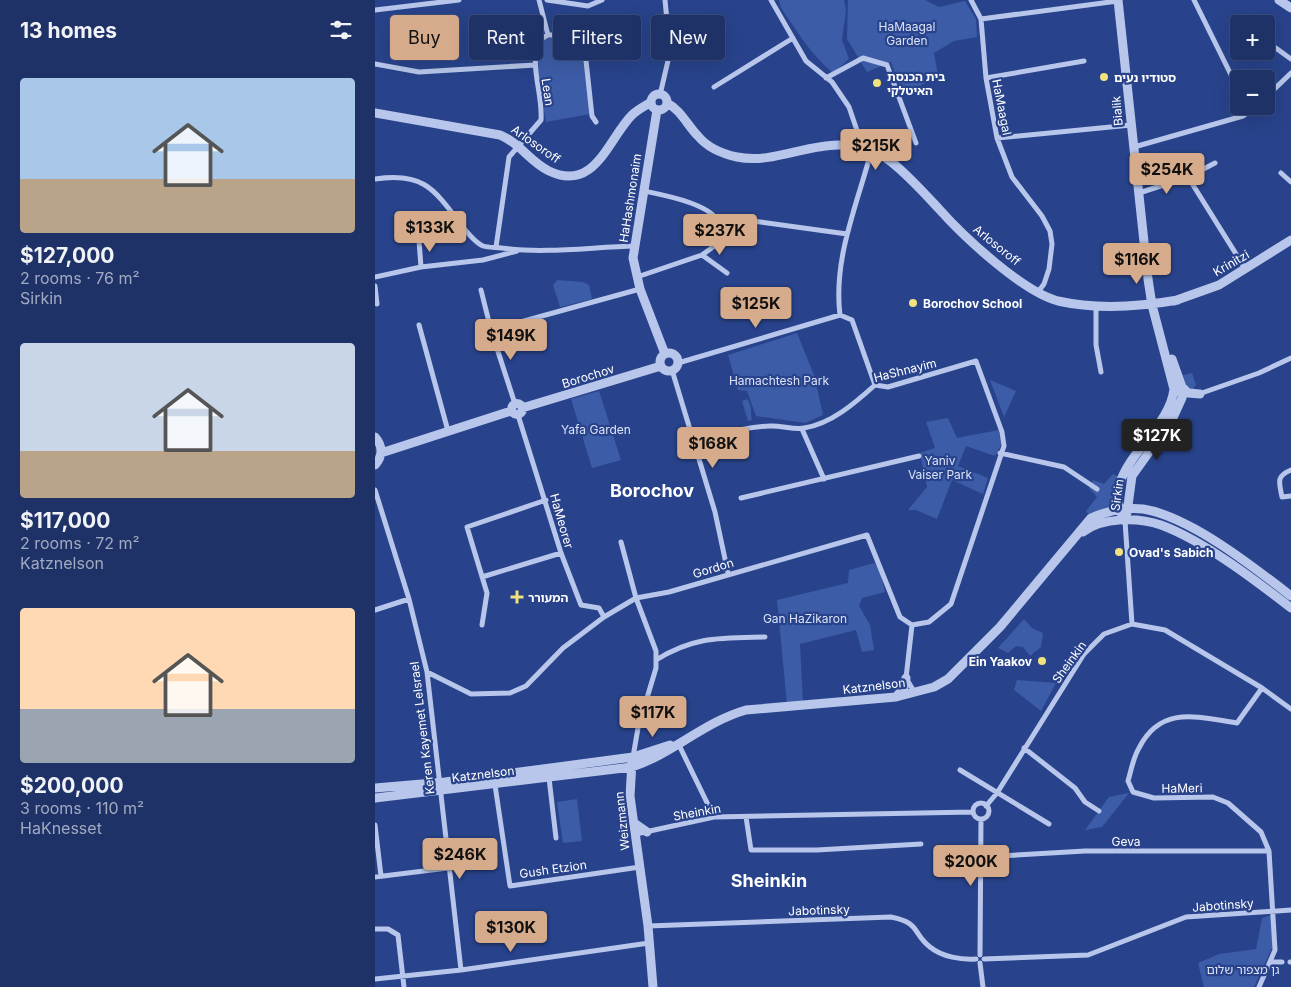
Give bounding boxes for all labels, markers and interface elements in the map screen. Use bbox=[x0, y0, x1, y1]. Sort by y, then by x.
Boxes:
chip: Buy bbox=[390, 15, 459, 60]
chip: Rent bbox=[469, 15, 543, 60]
chip: Filters bbox=[553, 15, 641, 60]
chip: New bbox=[651, 15, 725, 60]
map controls bbox=[1230, 15, 1275, 115]
button: + bbox=[1230, 15, 1275, 60]
icon: filters bbox=[327, 16, 355, 44]
text: 13 homes bbox=[20, 18, 117, 43]
park label: HaMaagal Garden bbox=[879, 19, 935, 48]
place label: בית הכנסת האיטלקי bbox=[887, 69, 945, 98]
place label: סטודיו נעים bbox=[1114, 70, 1176, 85]
button: − bbox=[1230, 70, 1275, 115]
marker: סטודיו נעים bbox=[1098, 71, 1110, 83]
street label: Lean bbox=[539, 77, 557, 107]
marker: בית הכנסת האיטלקי bbox=[871, 77, 883, 89]
street label: HaMaagal bbox=[989, 78, 1015, 136]
street label: Bialik bbox=[1108, 95, 1126, 127]
icon: home bbox=[143, 110, 233, 200]
street label: Arlosoroff bbox=[509, 122, 564, 167]
pin: $215K bbox=[841, 128, 911, 171]
text: $215K bbox=[851, 135, 901, 155]
pin: $254K bbox=[1132, 152, 1202, 195]
street label: HaHashmonaim bbox=[616, 153, 644, 243]
text: $254K bbox=[1140, 159, 1194, 179]
pin: $133K bbox=[395, 210, 465, 253]
pin: $237K bbox=[685, 214, 755, 256]
text: $133K bbox=[405, 217, 455, 237]
text: $237K bbox=[694, 220, 746, 240]
street label: Arlosoroff bbox=[970, 221, 1024, 269]
pin: $116K bbox=[1102, 242, 1172, 285]
text: $127,000 bbox=[20, 243, 115, 268]
street label: Krinitzi bbox=[1210, 247, 1252, 279]
text: $116K bbox=[1114, 249, 1160, 269]
text: 2 rooms · 76 m² bbox=[20, 268, 140, 288]
pin: $125K bbox=[721, 286, 791, 329]
text: Sirkin bbox=[20, 288, 63, 308]
text: $125K bbox=[731, 293, 781, 313]
place label: Borochov School bbox=[923, 296, 1022, 311]
marker: Borochov School bbox=[907, 297, 919, 309]
pin: $149K bbox=[476, 318, 546, 361]
text: $149K bbox=[486, 325, 536, 345]
street label: HaShnayim bbox=[872, 355, 938, 385]
street label: Borochov bbox=[560, 361, 616, 391]
park label: Hamachtesh Park bbox=[729, 373, 829, 388]
icon: home bbox=[143, 375, 233, 465]
pin: $127K bbox=[1122, 418, 1192, 461]
park label: Yafa Garden bbox=[561, 422, 631, 437]
text: $127K bbox=[1133, 425, 1181, 445]
pin: $168K bbox=[678, 426, 748, 469]
text: $168K bbox=[688, 433, 738, 453]
park label: Yaniv Vaiser Park bbox=[908, 453, 973, 482]
street label: Sirkin bbox=[1107, 478, 1127, 512]
district label: Borochov bbox=[610, 480, 694, 501]
street label: HaMeorer bbox=[547, 492, 577, 551]
text: $117,000 bbox=[20, 508, 110, 533]
text: 2 rooms · 72 m² bbox=[20, 533, 140, 553]
place label: Ovad's Sabich bbox=[1129, 545, 1214, 560]
marker: Ovad's Sabich bbox=[1113, 546, 1125, 558]
text: Katznelson bbox=[20, 553, 104, 573]
street label: Gordon bbox=[691, 555, 735, 581]
marker: המעורר bbox=[510, 590, 524, 604]
place label: המעורר bbox=[528, 590, 569, 605]
park label: Gan HaZikaron bbox=[763, 611, 847, 626]
street label: Sheinkin bbox=[1049, 638, 1089, 686]
icon: home bbox=[143, 640, 233, 730]
place label: Ein Yaakov bbox=[969, 654, 1032, 669]
marker: Ein Yaakov bbox=[1036, 655, 1048, 667]
street label: Keren Kayemet LeIsrael bbox=[406, 661, 438, 795]
street label: Katznelson bbox=[842, 675, 906, 697]
pin: $117K bbox=[618, 696, 688, 738]
text: $117K bbox=[630, 702, 676, 722]
street label: Katznelson bbox=[451, 763, 515, 785]
text: $200,000 bbox=[20, 773, 124, 798]
street label: HaMeri bbox=[1161, 780, 1203, 796]
street label: Weizmann bbox=[611, 791, 633, 851]
text: 3 rooms · 110 m² bbox=[20, 798, 144, 818]
street label: Sheinkin bbox=[672, 800, 722, 824]
text: HaKnesset bbox=[20, 818, 102, 838]
street label: Geva bbox=[1111, 834, 1141, 849]
pin: $246K bbox=[425, 838, 495, 880]
text: $246K bbox=[433, 844, 487, 864]
pin: $200K bbox=[936, 844, 1006, 887]
text: $200K bbox=[944, 851, 998, 871]
street label: Gush Etzion bbox=[518, 857, 588, 881]
district label: Sheinkin bbox=[731, 870, 807, 891]
street label: Jabotinsky bbox=[1192, 895, 1255, 915]
street label: Jabotinsky bbox=[788, 901, 850, 919]
pin: $130K bbox=[476, 910, 546, 953]
text: $130K bbox=[486, 917, 536, 937]
park label: גן מצפור שלום bbox=[1206, 962, 1280, 977]

